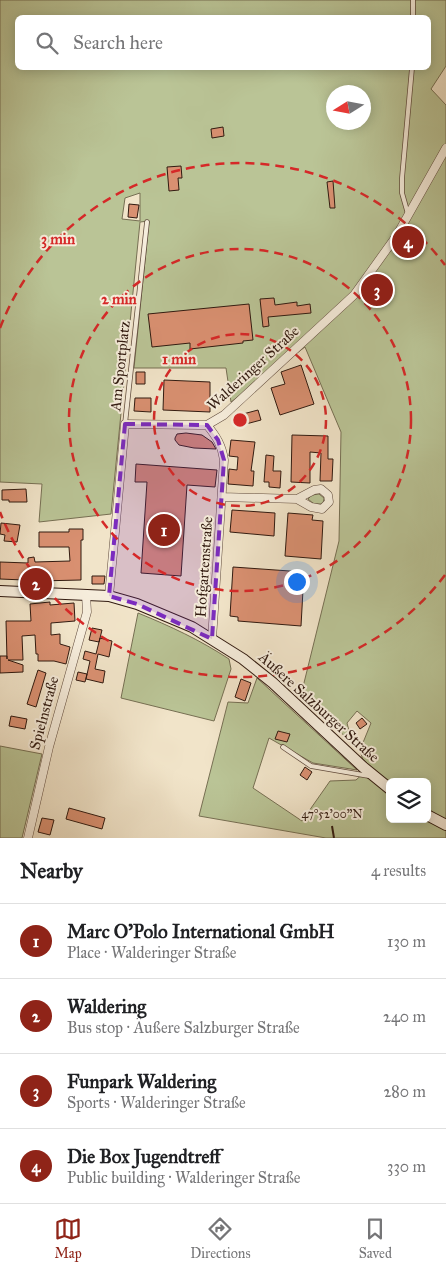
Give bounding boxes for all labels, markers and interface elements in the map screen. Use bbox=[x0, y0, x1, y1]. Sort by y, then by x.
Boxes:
search box bbox=[15, 15, 431, 70]
icon: search bbox=[33, 29, 61, 57]
text: Search here bbox=[73, 31, 163, 54]
north arrow bbox=[326, 85, 371, 130]
pin: 4 bbox=[392, 223, 424, 261]
text: 3 min bbox=[41, 230, 76, 249]
pin: 3 bbox=[361, 271, 393, 309]
text: 2 min bbox=[101, 290, 138, 308]
street label: Am Sportplatz bbox=[106, 320, 134, 413]
street label: Walderinger Straße bbox=[203, 322, 303, 414]
text: 1 min bbox=[162, 350, 197, 368]
centre of rings bbox=[231, 411, 249, 429]
pin: 1 bbox=[148, 511, 180, 549]
street label: Hofgartenstraße bbox=[192, 516, 216, 618]
pin: 2 bbox=[20, 565, 52, 603]
your location bbox=[284, 569, 310, 595]
street label: Äußere Salzburger Straße bbox=[254, 648, 383, 766]
street label: Spielnstraße bbox=[26, 674, 62, 752]
map controls bbox=[386, 778, 431, 823]
button: layers bbox=[386, 778, 431, 823]
text: 47°52'00"N bbox=[301, 807, 363, 821]
text: Nearby bbox=[20, 858, 83, 884]
text: 4 results bbox=[371, 861, 426, 880]
text: Marc O'Polo International GmbH bbox=[67, 920, 335, 943]
text: 1 bbox=[33, 932, 39, 951]
text: 130 m bbox=[387, 932, 426, 951]
text: Place · Walderinger Straße bbox=[67, 943, 236, 962]
text: Waldering bbox=[67, 995, 146, 1018]
text: 2 bbox=[32, 1007, 40, 1026]
text: 240 m bbox=[383, 1007, 426, 1026]
text: Bus stop · Äußere Salzburger Straße bbox=[67, 1018, 300, 1037]
text: Funpark Waldering bbox=[67, 1070, 216, 1093]
text: 3 bbox=[33, 1082, 39, 1101]
text: 280 m bbox=[383, 1082, 426, 1101]
text: Sports · Walderinger Straße bbox=[67, 1093, 246, 1112]
text: Die Box Jugendtreff bbox=[67, 1145, 221, 1168]
text: 4 bbox=[32, 1157, 40, 1176]
text: 330 m bbox=[387, 1157, 426, 1176]
text: Public building · Walderinger Straße bbox=[67, 1168, 300, 1187]
tab: Map bbox=[54, 1215, 82, 1262]
tab: Directions bbox=[190, 1215, 251, 1262]
tab: Saved bbox=[359, 1215, 392, 1262]

